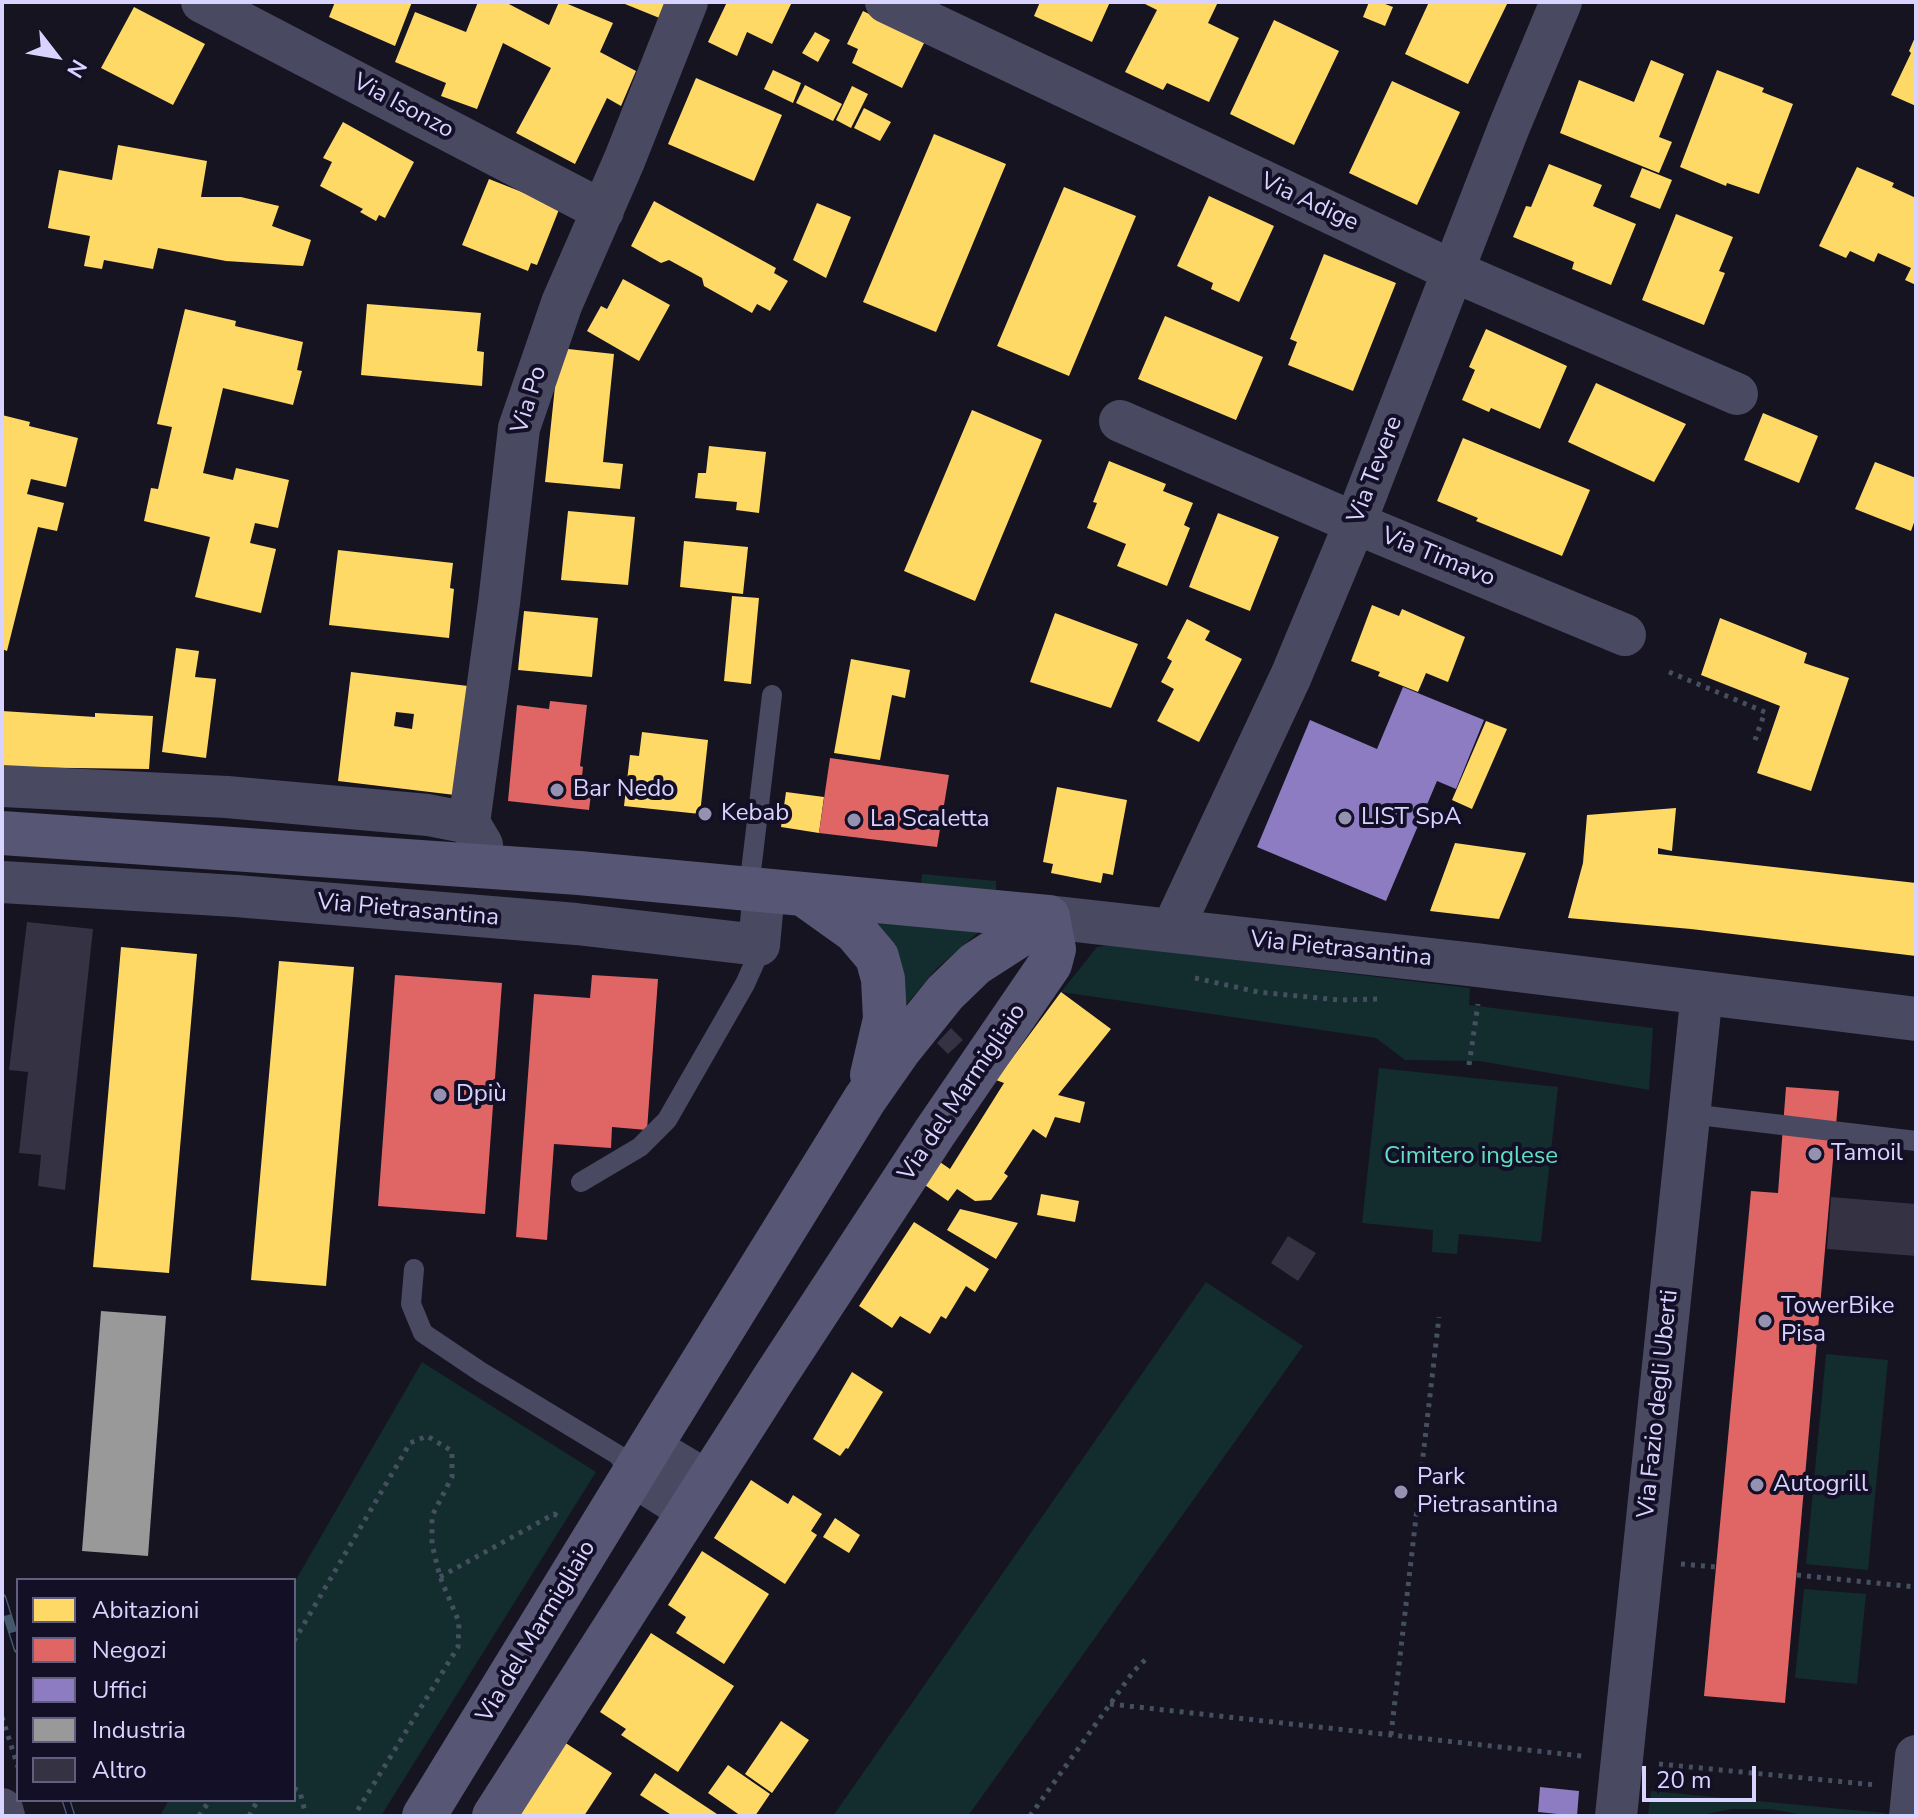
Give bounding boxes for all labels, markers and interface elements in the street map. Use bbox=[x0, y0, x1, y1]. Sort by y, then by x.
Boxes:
north arrow bbox=[16, 16, 96, 96]
text: N bbox=[59, 54, 94, 83]
street label: Via Isonzo bbox=[348, 68, 458, 146]
street label: Via Adige bbox=[1255, 168, 1363, 238]
street label: Via Po bbox=[506, 363, 554, 437]
street label: Via Tevere bbox=[1342, 412, 1410, 528]
street label: Via Timavo bbox=[1377, 522, 1499, 594]
place label: Bar Nedo bbox=[573, 776, 675, 804]
marker: Bar Nedo bbox=[548, 781, 566, 799]
place label: Kebab bbox=[721, 800, 789, 828]
place label: LIST SpA bbox=[1361, 804, 1461, 832]
marker: Kebab bbox=[696, 805, 714, 823]
place label: La Scaletta bbox=[870, 806, 989, 834]
marker: LIST SpA bbox=[1336, 809, 1354, 827]
marker: La Scaletta bbox=[845, 811, 863, 829]
street label: Via Pietrasantina bbox=[316, 889, 500, 933]
street label: Via Pietrasantina bbox=[1249, 926, 1433, 974]
street label: Via del Marmigliaio bbox=[893, 999, 1033, 1187]
place label: Dpiù bbox=[456, 1081, 507, 1109]
marker: Dpiù bbox=[431, 1086, 449, 1104]
place label: Tamoil bbox=[1831, 1140, 1903, 1168]
park label: Cimitero inglese bbox=[1384, 1143, 1558, 1171]
marker: Tamoil bbox=[1806, 1145, 1824, 1163]
street label: Via Fazio degli Uberti bbox=[1633, 1288, 1685, 1520]
place label: TowerBike Pisa bbox=[1781, 1293, 1894, 1349]
marker: TowerBike Pisa bbox=[1756, 1312, 1774, 1330]
place label: Park Pietrasantina bbox=[1417, 1464, 1558, 1520]
place label: Autogrill bbox=[1773, 1471, 1868, 1499]
marker: Autogrill bbox=[1748, 1476, 1766, 1494]
marker: Park Pietrasantina bbox=[1392, 1483, 1410, 1501]
street label: Via del Marmigliaio bbox=[471, 1536, 603, 1728]
legend bbox=[16, 1578, 296, 1802]
text: Abitazioni bbox=[92, 1594, 199, 1626]
text: Negozi bbox=[92, 1634, 166, 1666]
text: Uffici bbox=[92, 1674, 147, 1706]
text: Industria bbox=[92, 1714, 186, 1746]
scale bar bbox=[1646, 1750, 1760, 1800]
text: Altro bbox=[92, 1754, 147, 1786]
text: 20 m bbox=[1656, 1764, 1712, 1796]

